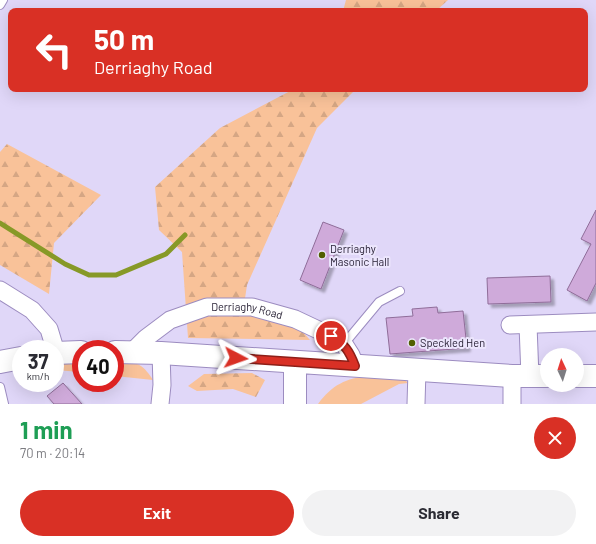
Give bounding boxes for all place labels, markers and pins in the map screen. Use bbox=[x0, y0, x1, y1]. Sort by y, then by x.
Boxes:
place label: Derriaghy Masonic Hall bbox=[330, 242, 389, 268]
marker: Derriaghy Masonic Hall bbox=[317, 250, 327, 260]
pin bbox=[314, 319, 348, 353]
place label: Speckled Hen bbox=[420, 336, 485, 349]
marker: Speckled Hen bbox=[407, 338, 417, 348]

